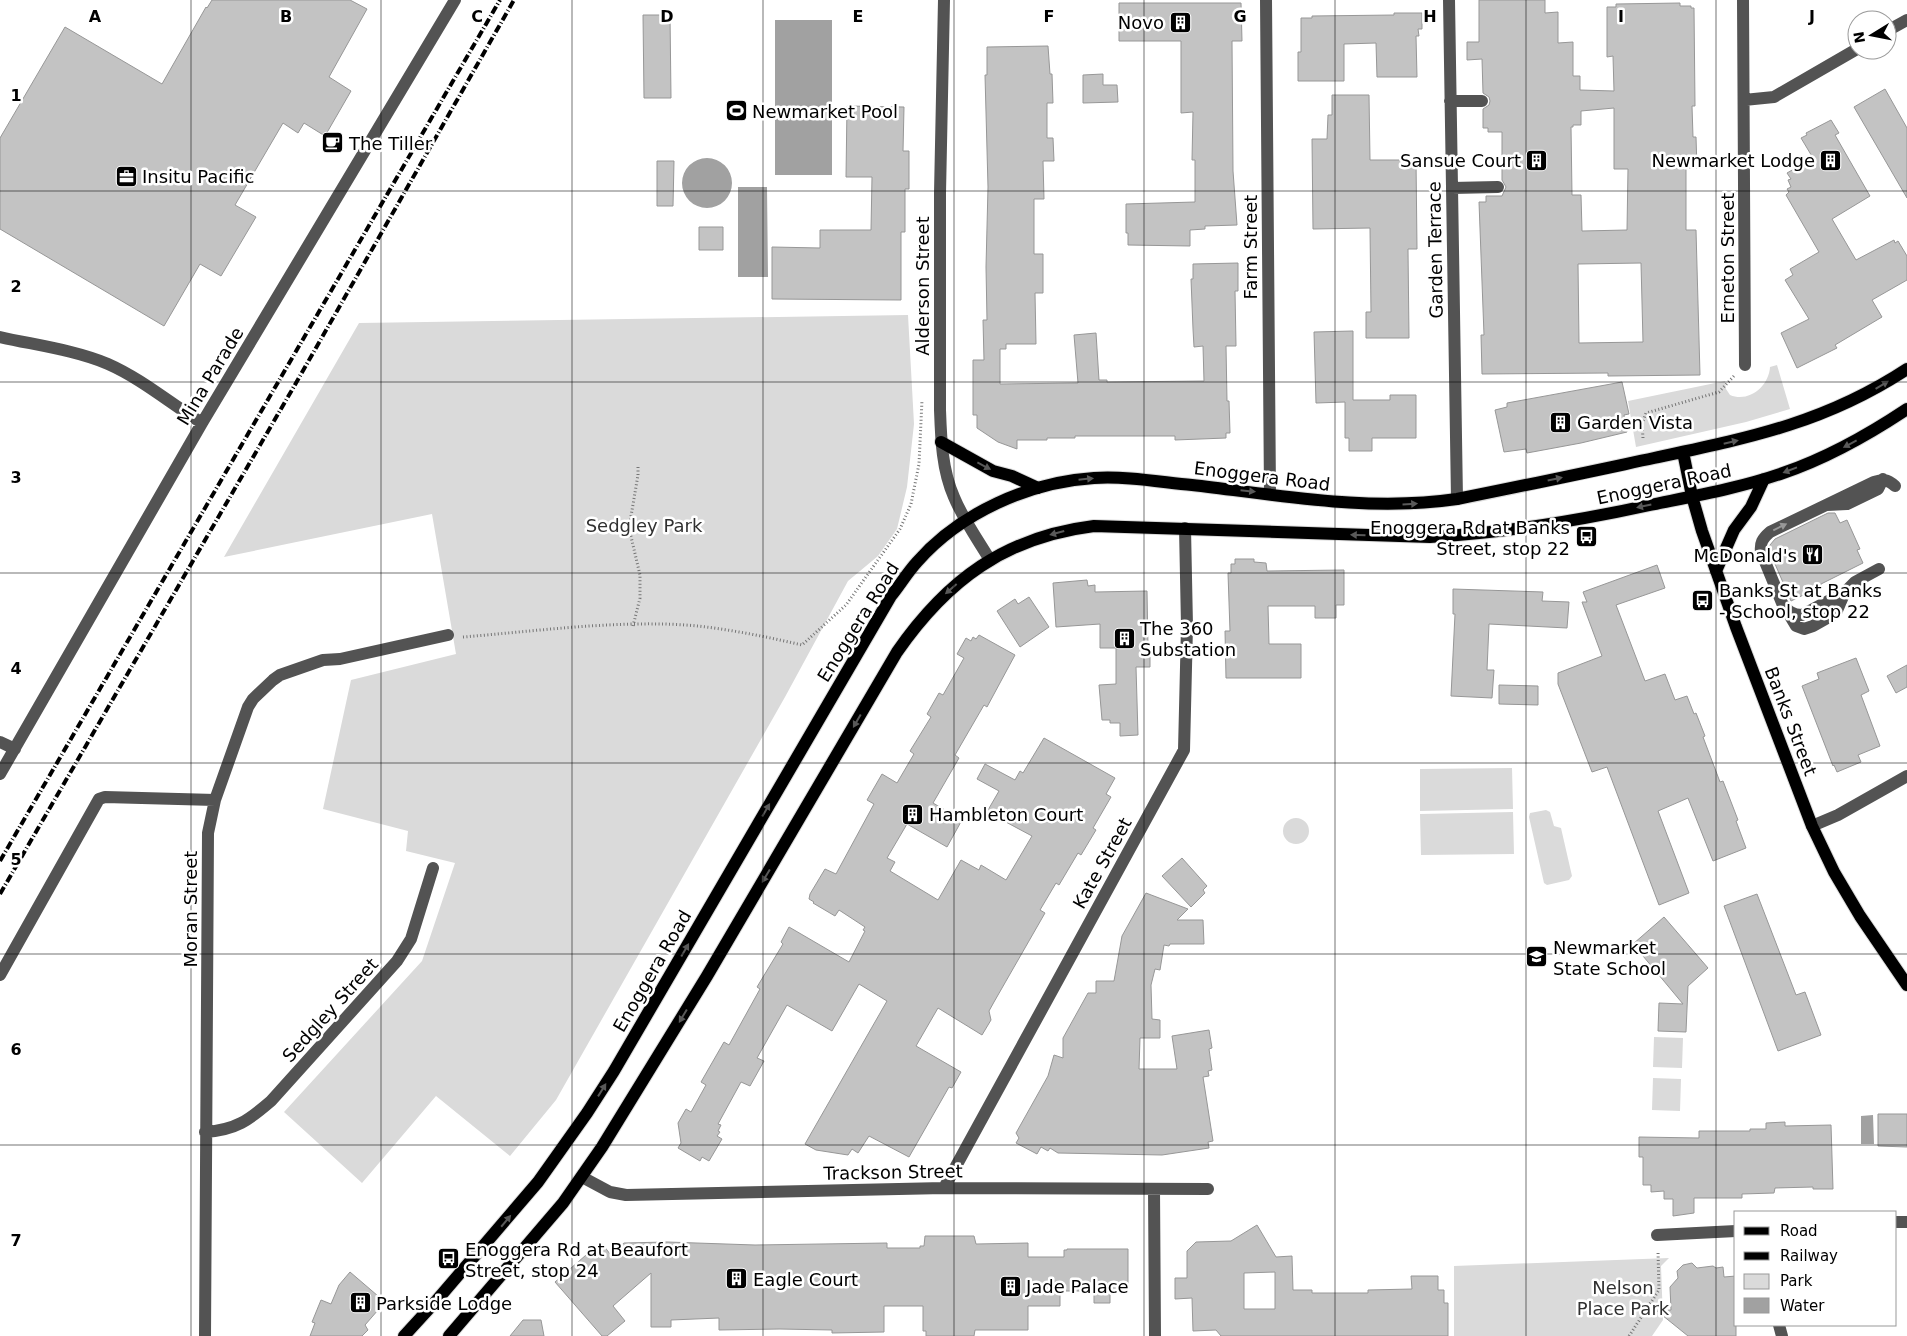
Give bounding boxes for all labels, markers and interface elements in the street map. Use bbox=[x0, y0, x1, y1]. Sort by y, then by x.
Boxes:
text: A bbox=[89, 7, 102, 26]
text: B bbox=[280, 7, 292, 26]
text: C bbox=[471, 7, 483, 26]
text: D bbox=[660, 7, 674, 26]
text: E bbox=[853, 7, 863, 26]
text: F bbox=[1044, 7, 1054, 26]
text: G bbox=[1233, 7, 1247, 26]
text: H bbox=[1423, 7, 1437, 26]
text: I bbox=[1618, 7, 1624, 26]
text: J bbox=[1808, 7, 1815, 26]
building icon: Novo bbox=[1168, 10, 1192, 34]
north arrow bbox=[1847, 10, 1897, 60]
place label: Novo bbox=[1118, 12, 1164, 33]
text: N bbox=[1850, 30, 1868, 44]
text: 1 bbox=[10, 86, 22, 105]
sports icon: Newmarket Pool bbox=[724, 99, 748, 123]
place label: Newmarket Pool bbox=[752, 101, 898, 122]
cafe icon: The Tiller bbox=[321, 131, 345, 155]
place label: The Tiller bbox=[348, 133, 433, 154]
building icon: Sansue Court bbox=[1525, 148, 1549, 172]
building icon: Newmarket Lodge bbox=[1819, 148, 1843, 172]
place label: Sansue Court bbox=[1400, 150, 1521, 171]
place label: Newmarket Lodge bbox=[1651, 150, 1815, 171]
office icon: Insitu Pacific bbox=[114, 164, 138, 188]
place label: Insitu Pacific bbox=[142, 166, 255, 187]
street label: Garden Terrace bbox=[1423, 181, 1447, 319]
street label: Erneton Street bbox=[1717, 193, 1738, 323]
street label: Farm Street bbox=[1240, 195, 1261, 299]
street label: Alderson Street bbox=[912, 216, 933, 356]
text: 2 bbox=[10, 277, 22, 296]
street label: Mina Parade bbox=[172, 323, 248, 429]
one-way arrow bbox=[1876, 380, 1889, 389]
building icon: Garden Vista bbox=[1549, 410, 1573, 434]
place label: Garden Vista bbox=[1577, 412, 1693, 433]
one-way arrow bbox=[1723, 438, 1738, 446]
one-way arrow bbox=[1844, 439, 1857, 448]
street label: Enoggera Road bbox=[1193, 457, 1331, 495]
street label: Enoggera Road bbox=[1595, 459, 1733, 509]
one-way arrow bbox=[977, 462, 991, 470]
one-way arrow bbox=[1782, 466, 1797, 474]
text: 3 bbox=[10, 468, 22, 487]
one-way arrow bbox=[1078, 475, 1094, 483]
one-way arrow bbox=[1547, 475, 1563, 483]
one-way arrow bbox=[1240, 487, 1256, 495]
one-way arrow bbox=[1402, 500, 1418, 508]
one-way arrow bbox=[1636, 503, 1652, 511]
park label: Sedgley Park bbox=[586, 515, 703, 536]
place label: Enoggera Rd at Banks Street, stop 22 bbox=[1370, 517, 1570, 559]
one-way arrow bbox=[1773, 523, 1787, 531]
bus stop icon: Enoggera Rd at Banks Street, stop 22 bbox=[1574, 525, 1598, 549]
one-way arrow bbox=[1049, 529, 1064, 537]
one-way arrow bbox=[1350, 531, 1366, 539]
restaurant icon: McDonald's bbox=[1801, 543, 1825, 567]
place label: McDonald's bbox=[1694, 545, 1797, 566]
street label: Enoggera Road bbox=[813, 558, 903, 686]
place label: Banks St at Banks - School, stop 22 bbox=[1719, 580, 1882, 622]
one-way arrow bbox=[945, 583, 957, 595]
bus stop icon: Banks St at Banks - School, stop 22 bbox=[1691, 588, 1715, 612]
place label: The 360 Substation bbox=[1139, 618, 1236, 660]
building icon: The 360 Substation bbox=[1112, 626, 1136, 650]
text: 4 bbox=[10, 659, 22, 678]
street label: Banks Street bbox=[1761, 664, 1821, 778]
one-way arrow bbox=[853, 713, 861, 728]
building icon: Hambleton Court bbox=[901, 802, 925, 826]
one-way arrow bbox=[762, 803, 771, 816]
place label: Hambleton Court bbox=[929, 804, 1083, 825]
street label: Kate Street bbox=[1068, 814, 1136, 912]
text: 5 bbox=[10, 850, 22, 869]
street label: Moran Street bbox=[180, 851, 201, 967]
one-way arrow bbox=[762, 870, 771, 883]
street label: Enoggera Road bbox=[609, 906, 695, 1036]
place label: Newmarket State School bbox=[1553, 937, 1666, 979]
one-way arrow bbox=[680, 943, 689, 957]
school or university icon: Newmarket State School bbox=[1525, 945, 1549, 969]
street label: Sedgley Street bbox=[278, 954, 382, 1066]
one-way arrow bbox=[679, 1009, 688, 1022]
text: 6 bbox=[10, 1040, 22, 1059]
one-way arrow bbox=[597, 1083, 606, 1096]
street label: Trackson Street bbox=[822, 1160, 963, 1184]
legend bbox=[1734, 1211, 1897, 1326]
one-way arrow bbox=[500, 1214, 511, 1227]
text: Road bbox=[1780, 1222, 1818, 1240]
text: 7 bbox=[10, 1231, 22, 1250]
place label: Enoggera Rd at Beaufort Street, stop 24 bbox=[465, 1239, 688, 1281]
bus stop icon: Enoggera Rd at Beaufort Street, stop 24 bbox=[437, 1247, 461, 1271]
text: Railway bbox=[1780, 1247, 1838, 1265]
building icon: Eagle Court bbox=[725, 1267, 749, 1291]
place label: Eagle Court bbox=[753, 1269, 858, 1290]
text: Park bbox=[1780, 1272, 1813, 1290]
building icon: Jade Palace bbox=[998, 1274, 1022, 1298]
place label: Jade Palace bbox=[1025, 1276, 1129, 1297]
park label: Nelson Place Park bbox=[1577, 1277, 1670, 1319]
building icon: Parkside Lodge bbox=[348, 1291, 372, 1315]
place label: Parkside Lodge bbox=[376, 1293, 512, 1314]
text: Water bbox=[1780, 1297, 1825, 1315]

